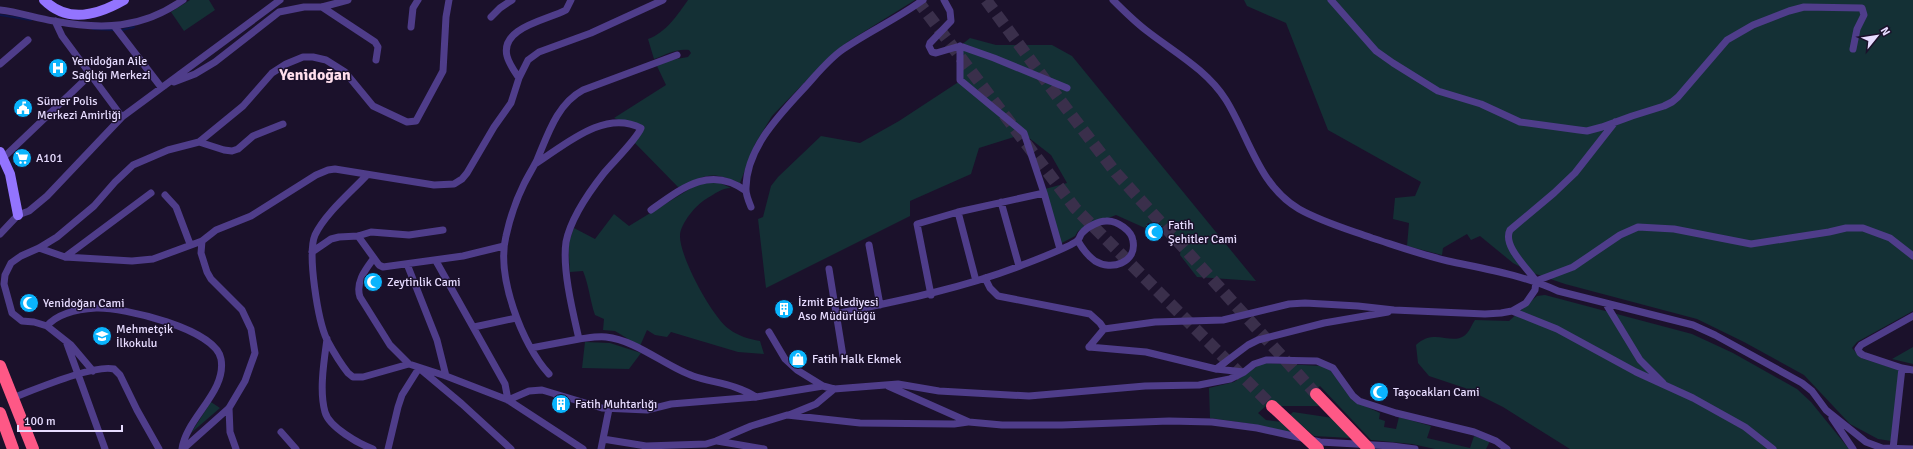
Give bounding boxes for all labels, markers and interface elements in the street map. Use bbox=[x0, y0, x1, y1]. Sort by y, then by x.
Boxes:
north arrow bbox=[1857, 16, 1897, 56]
text: N bbox=[1878, 25, 1893, 38]
place label: Yenidoğan Aile Sağlığı Merkezi bbox=[72, 54, 151, 83]
hospital icon: Yenidoğan Aile Sağlığı Merkezi bbox=[47, 57, 69, 79]
district label: Yenidoğan bbox=[278, 65, 351, 85]
place label: Sümer Polis Merkezi Amirliği bbox=[37, 94, 121, 123]
public building icon: Sümer Polis Merkezi Amirliği bbox=[12, 97, 34, 119]
supermarket icon: A101 bbox=[11, 147, 33, 169]
place label: A101 bbox=[36, 151, 63, 166]
place label: Fatih Şehitler Cami bbox=[1168, 218, 1237, 247]
mosque icon: Fatih Şehitler Cami bbox=[1143, 221, 1165, 243]
mosque icon: Zeytinlik Cami bbox=[362, 271, 384, 293]
place label: Zeytinlik Cami bbox=[387, 275, 461, 290]
mosque icon: Yenidoğan Cami bbox=[18, 292, 40, 314]
place label: İzmit Belediyesi Aso Müdürlüğü bbox=[798, 295, 879, 324]
place label: Yenidoğan Cami bbox=[43, 296, 124, 311]
building icon: İzmit Belediyesi Aso Müdürlüğü bbox=[773, 298, 795, 320]
place label: Mehmetçik İlkokulu bbox=[116, 322, 173, 351]
school or university icon: Mehmetçik İlkokulu bbox=[91, 325, 113, 347]
shop icon: Fatih Halk Ekmek bbox=[787, 348, 809, 370]
place label: Fatih Halk Ekmek bbox=[812, 352, 901, 367]
mosque icon: Taşocakları Cami bbox=[1368, 381, 1390, 403]
place label: Taşocakları Cami bbox=[1393, 385, 1479, 400]
building icon: Fatih Muhtarlığı bbox=[550, 393, 572, 415]
place label: Fatih Muhtarlığı bbox=[575, 397, 657, 412]
scale bar bbox=[18, 407, 122, 433]
text: 100 m bbox=[24, 414, 56, 429]

